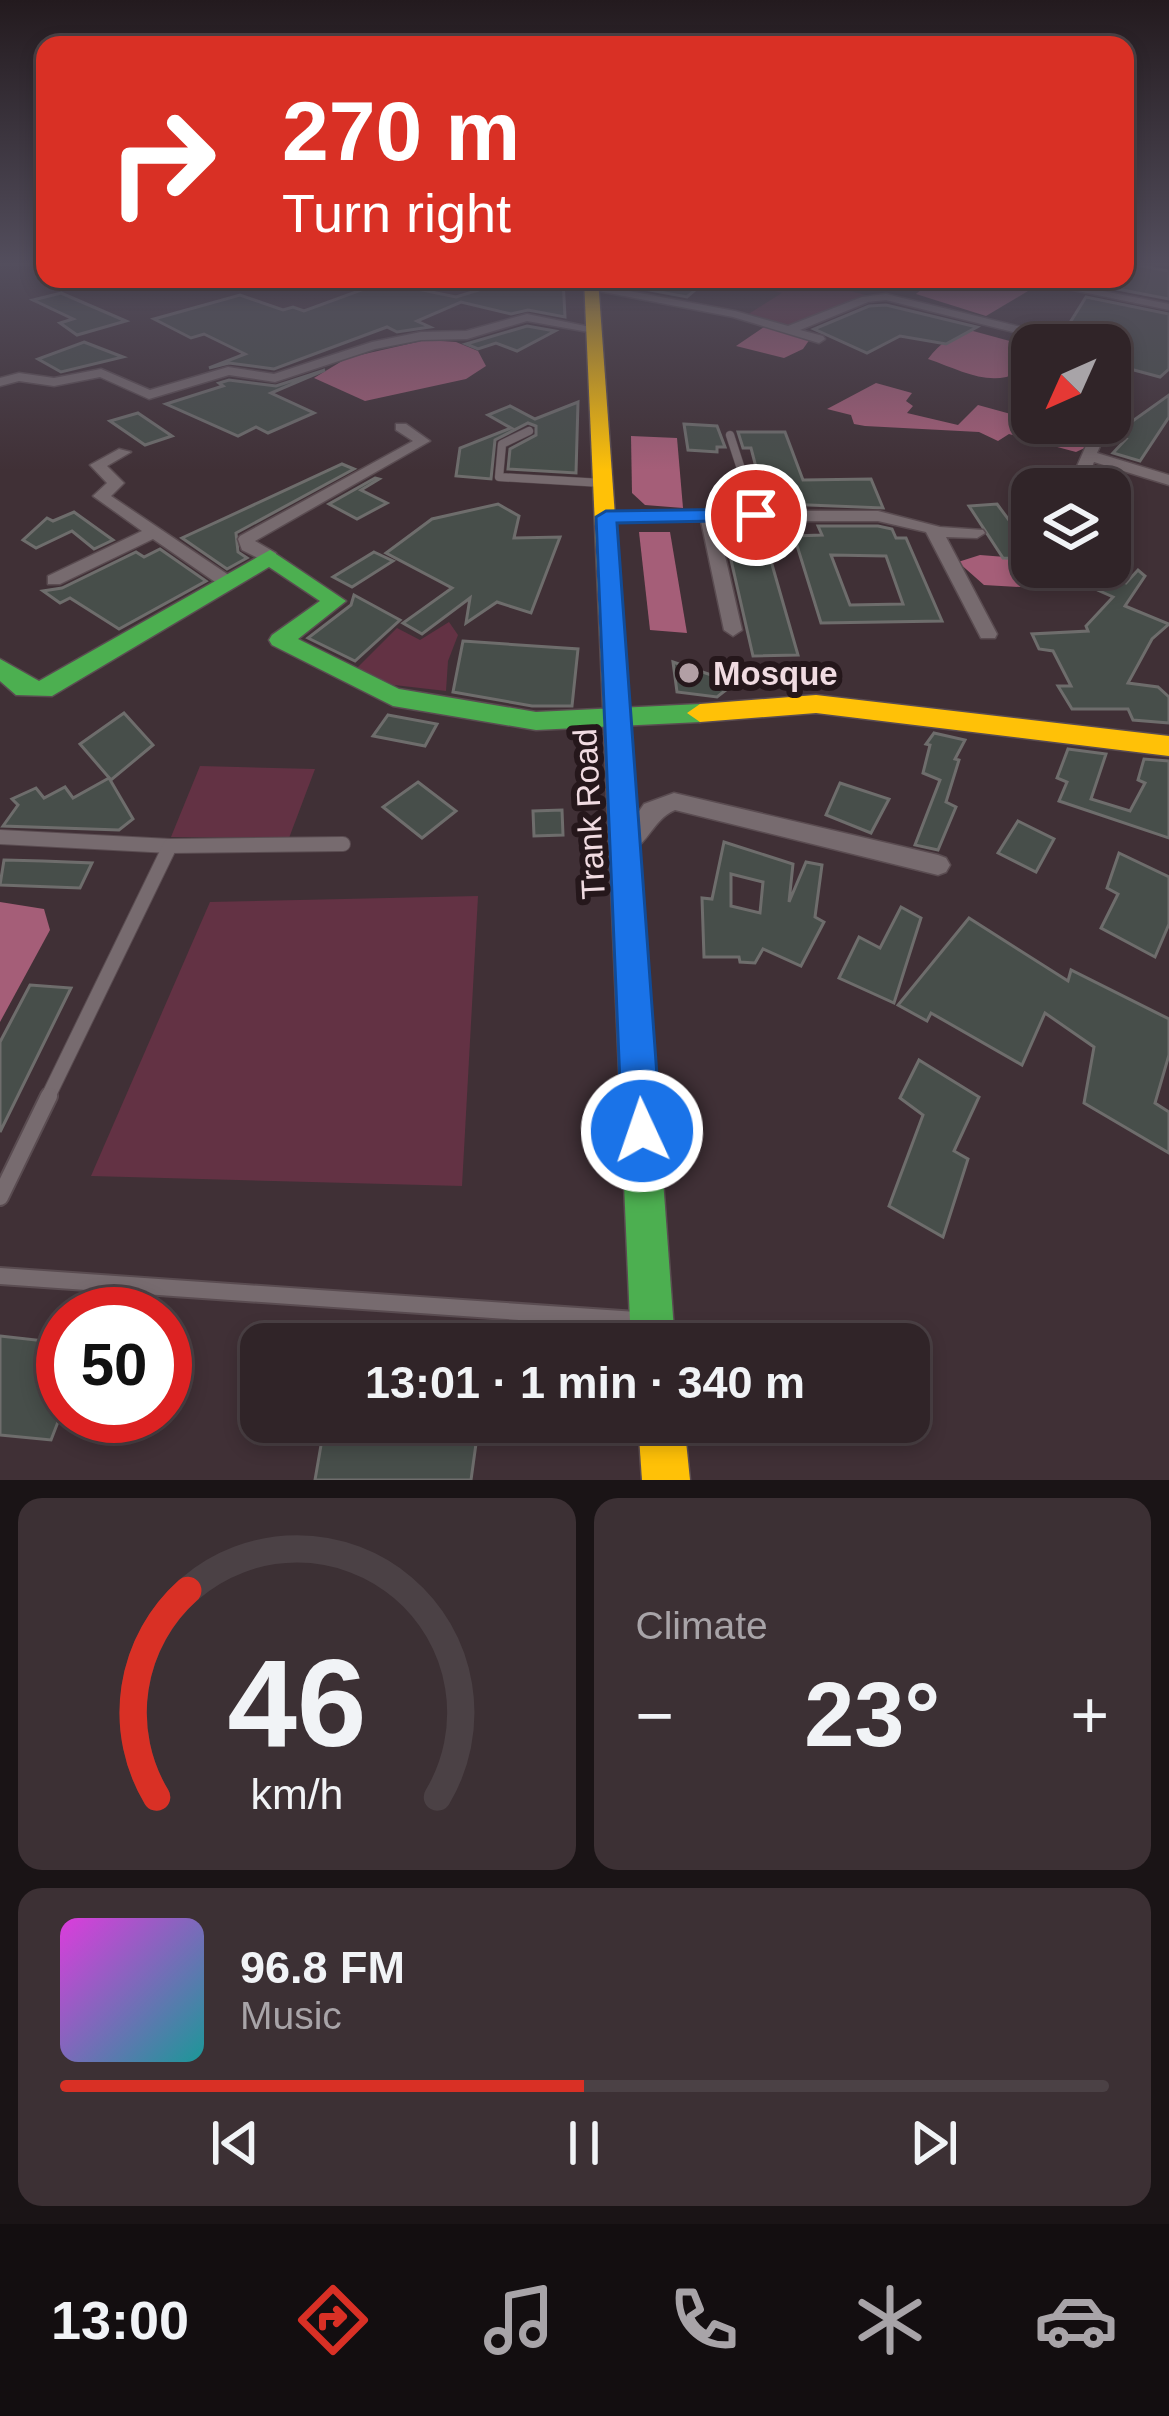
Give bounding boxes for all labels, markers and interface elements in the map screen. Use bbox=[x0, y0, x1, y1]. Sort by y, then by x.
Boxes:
icon: right bbox=[84, 84, 240, 240]
text: 270 m bbox=[282, 84, 520, 178]
text: Turn right bbox=[282, 183, 511, 243]
north arrow bbox=[1011, 324, 1131, 444]
map controls bbox=[1011, 324, 1131, 588]
pin bbox=[705, 464, 807, 566]
button: layers bbox=[1011, 468, 1131, 588]
icon: arrive bbox=[723, 482, 789, 548]
place label: Mosque bbox=[713, 655, 838, 692]
marker: Mosque bbox=[676, 660, 702, 686]
street label: Trank Road bbox=[566, 728, 612, 900]
position arrow bbox=[579, 1068, 705, 1194]
speed limit sign: 50 bbox=[36, 1287, 192, 1443]
text: 13:01 · 1 min · 340 m bbox=[365, 1357, 805, 1408]
text: Climate bbox=[636, 1604, 768, 1647]
text: 46 bbox=[227, 1633, 366, 1772]
text: 23° bbox=[804, 1665, 940, 1765]
text: − bbox=[636, 1678, 674, 1752]
text: + bbox=[1070, 1678, 1109, 1752]
text: km/h bbox=[250, 1770, 343, 1818]
text: 96.8 FM bbox=[240, 1942, 405, 1993]
text: Music bbox=[240, 1994, 342, 2037]
icon: previous bbox=[202, 2110, 268, 2176]
icon: pause bbox=[551, 2110, 617, 2176]
icon: next bbox=[901, 2110, 967, 2176]
icon: directions bbox=[291, 2278, 375, 2362]
icon: music bbox=[477, 2278, 561, 2362]
icon: phone bbox=[662, 2278, 746, 2362]
icon: climate bbox=[848, 2278, 932, 2362]
icon: car bbox=[1034, 2278, 1118, 2362]
text: 13:00 bbox=[51, 2290, 189, 2350]

